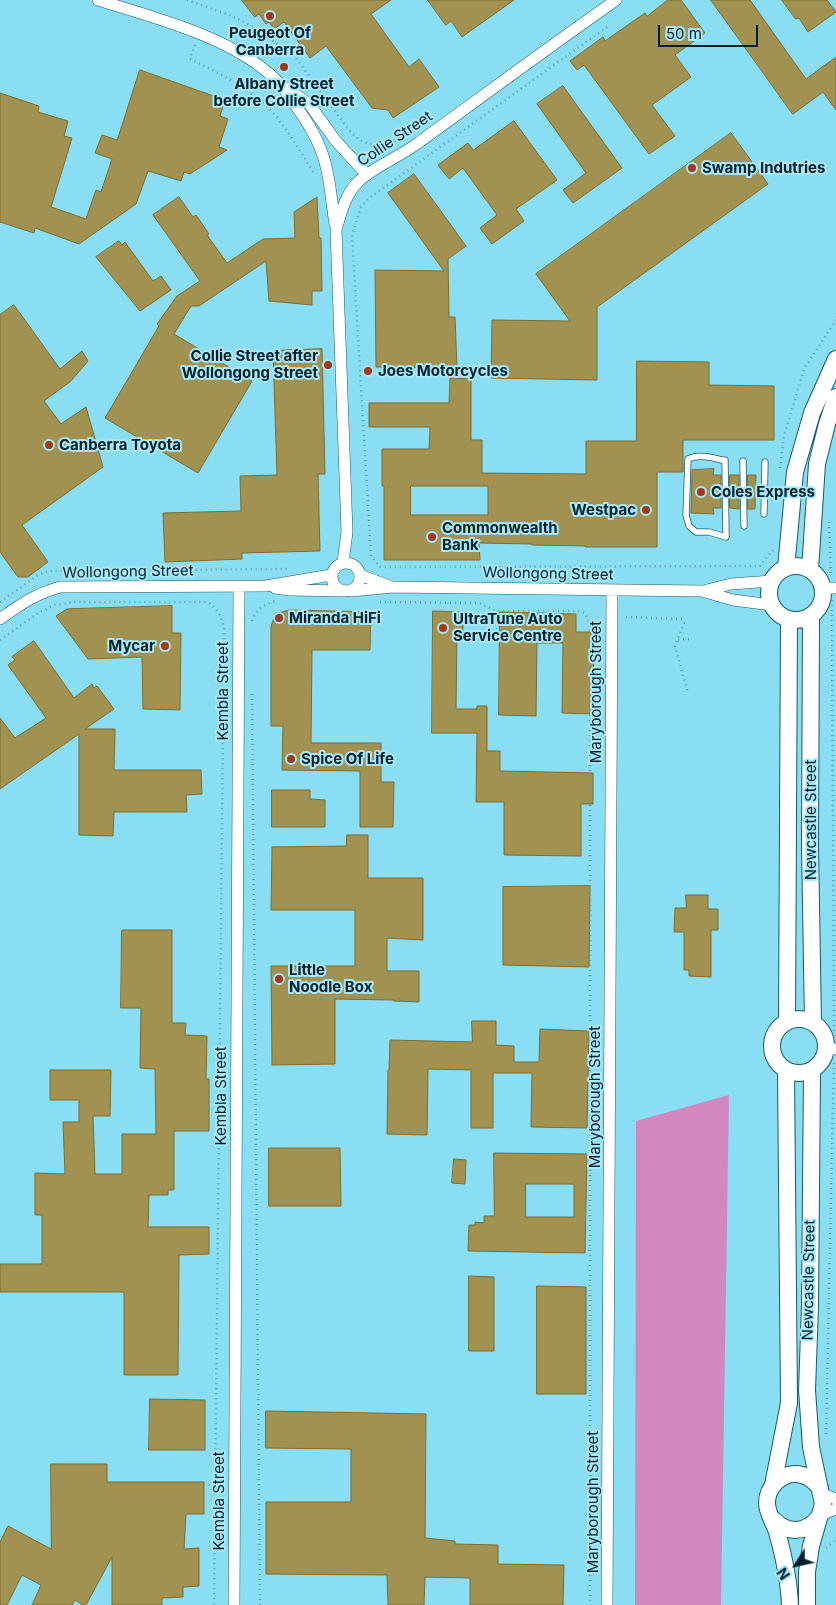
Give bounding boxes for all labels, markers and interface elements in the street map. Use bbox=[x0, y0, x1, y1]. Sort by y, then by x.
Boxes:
marker: Peugeot Of Canberra bbox=[264, 10, 276, 22]
scale bar bbox=[661, 15, 761, 47]
place label: Peugeot Of Canberra bbox=[229, 24, 311, 59]
text: 50 m bbox=[666, 24, 702, 43]
marker: Albany Street before Collie Street bbox=[278, 61, 290, 73]
place label: Albany Street before Collie Street bbox=[214, 75, 354, 110]
street label: Collie Street bbox=[354, 107, 436, 171]
place label: Swamp Indutries bbox=[702, 159, 825, 177]
marker: Swamp Indutries bbox=[686, 162, 698, 174]
place label: Collie Street after Wollongong Street bbox=[182, 347, 318, 382]
marker: Collie Street after Wollongong Street bbox=[322, 359, 334, 371]
place label: Joes Motorcycles bbox=[378, 362, 508, 380]
marker: Joes Motorcycles bbox=[362, 365, 374, 377]
place label: Canberra Toyota bbox=[59, 436, 181, 454]
marker: Canberra Toyota bbox=[43, 439, 55, 451]
place label: Coles Express bbox=[711, 483, 815, 501]
marker: Coles Express bbox=[695, 486, 707, 498]
place label: Westpac bbox=[571, 501, 636, 519]
marker: Westpac bbox=[640, 504, 652, 516]
place label: Commonwealth Bank bbox=[442, 519, 558, 554]
marker: Commonwealth Bank bbox=[426, 531, 438, 543]
street label: Wollongong Street bbox=[62, 562, 194, 582]
street label: Wollongong Street bbox=[482, 564, 614, 584]
place label: Miranda HiFi bbox=[289, 609, 381, 627]
place label: UltraTune Auto Service Centre bbox=[453, 610, 562, 645]
marker: Miranda HiFi bbox=[273, 612, 285, 624]
street label: Maryborough Street bbox=[587, 621, 605, 763]
marker: UltraTune Auto Service Centre bbox=[437, 622, 449, 634]
place label: Mycar bbox=[108, 637, 155, 655]
marker: Mycar bbox=[159, 640, 171, 652]
street label: Kembla Street bbox=[214, 641, 232, 741]
place label: Spice Of Life bbox=[301, 750, 394, 768]
marker: Spice Of Life bbox=[285, 753, 297, 765]
street label: Newcastle Street bbox=[802, 760, 820, 880]
place label: Little Noodle Box bbox=[289, 961, 372, 996]
marker: Little Noodle Box bbox=[273, 973, 285, 985]
street label: Maryborough Street bbox=[586, 1026, 604, 1168]
street label: Kembla Street bbox=[212, 1046, 230, 1146]
street label: Newcastle Street bbox=[799, 1220, 819, 1340]
street label: Maryborough Street bbox=[584, 1431, 602, 1573]
street label: Kembla Street bbox=[210, 1451, 228, 1551]
north arrow bbox=[771, 1540, 821, 1590]
text: N bbox=[773, 1565, 793, 1583]

